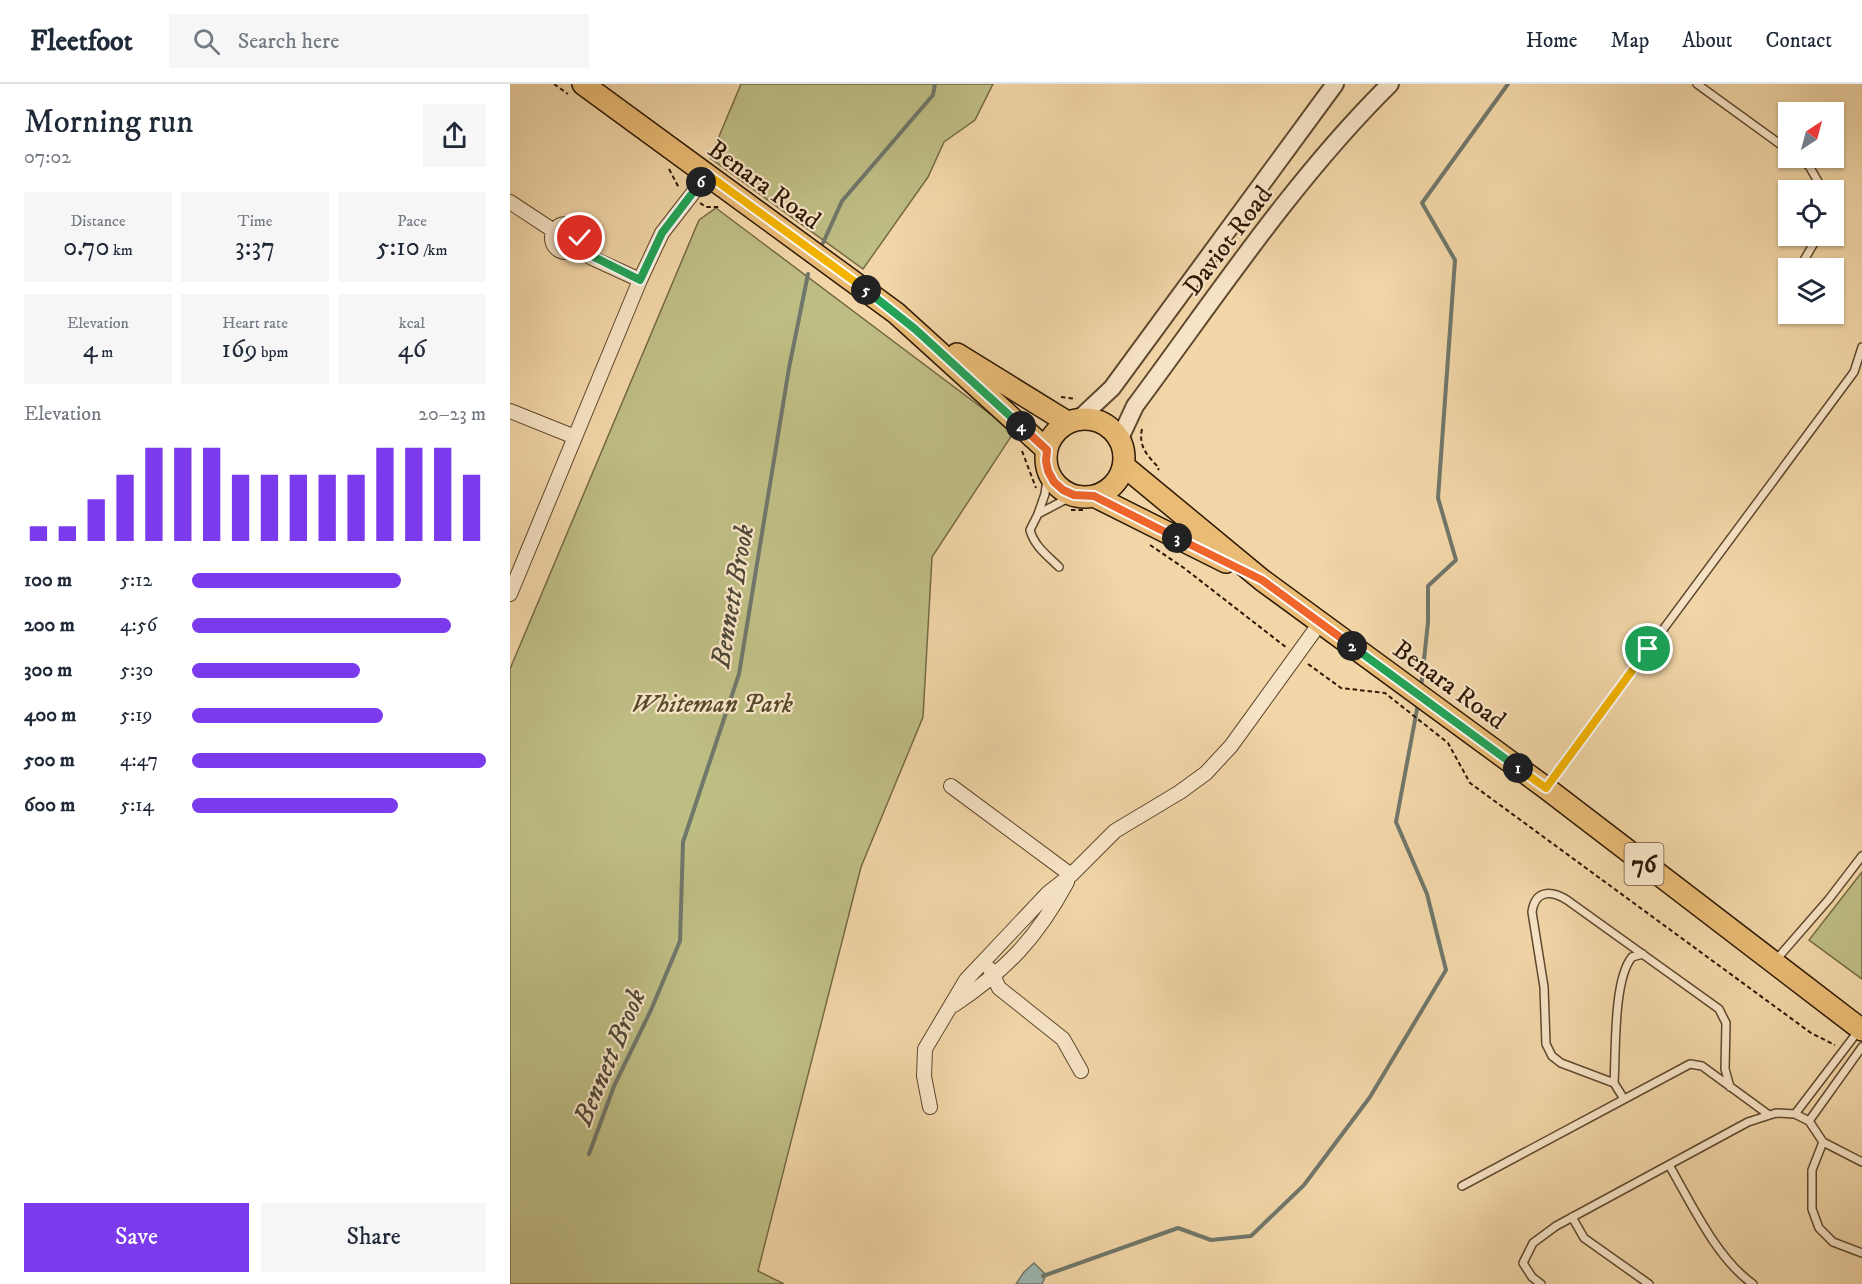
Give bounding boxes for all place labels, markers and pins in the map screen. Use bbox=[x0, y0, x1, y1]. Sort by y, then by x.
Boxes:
pin: 6 bbox=[686, 167, 716, 197]
pin bbox=[554, 212, 605, 263]
pin: 5 bbox=[851, 275, 881, 305]
pin: 4 bbox=[1006, 411, 1036, 441]
pin: 3 bbox=[1162, 523, 1192, 553]
pin bbox=[1622, 623, 1673, 674]
pin: 2 bbox=[1337, 631, 1367, 661]
pin: 1 bbox=[1503, 753, 1533, 783]

